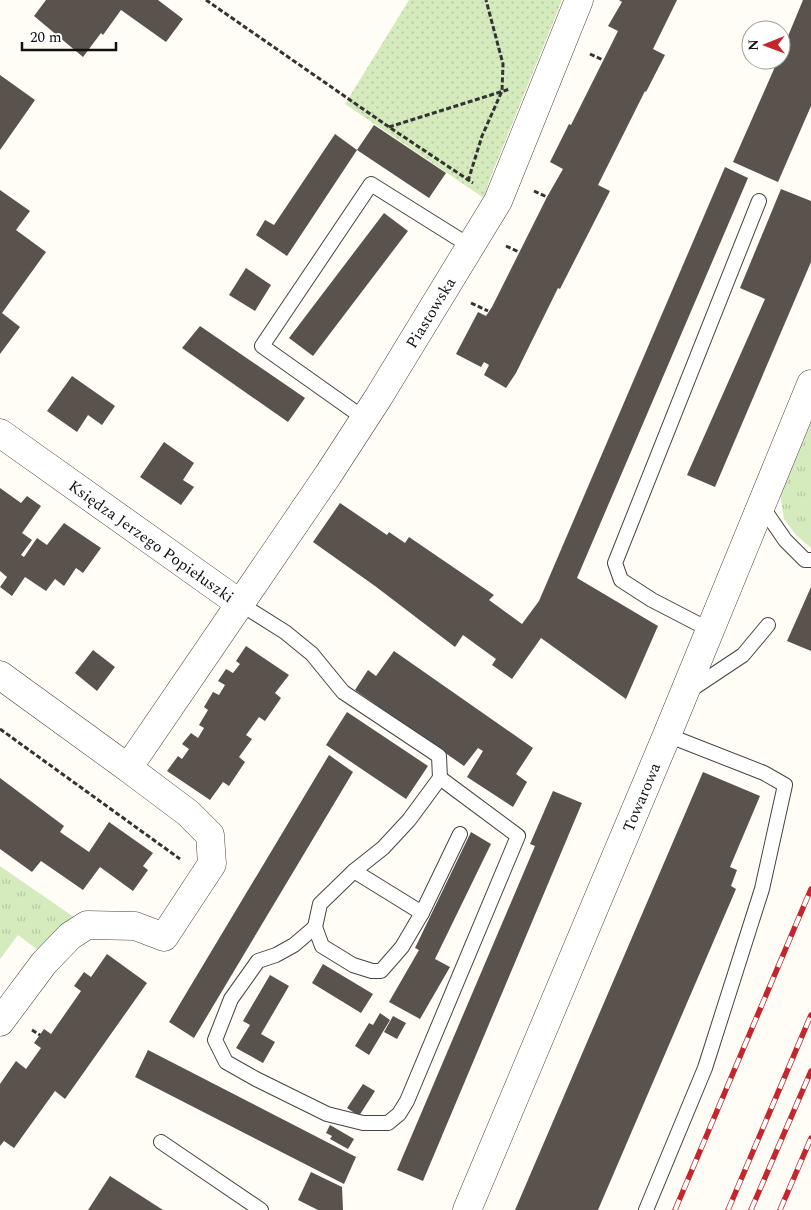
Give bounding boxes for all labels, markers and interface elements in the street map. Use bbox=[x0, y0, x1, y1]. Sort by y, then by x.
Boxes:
scale bar bbox=[22, 20, 116, 52]
north arrow bbox=[741, 20, 791, 70]
text: 20 m bbox=[30, 26, 62, 49]
text: N bbox=[743, 39, 764, 51]
street label: Piastowska bbox=[400, 273, 462, 353]
street label: Księdza Jerzego Popiełuszki bbox=[63, 474, 239, 609]
street label: Towarowa bbox=[616, 759, 667, 836]

